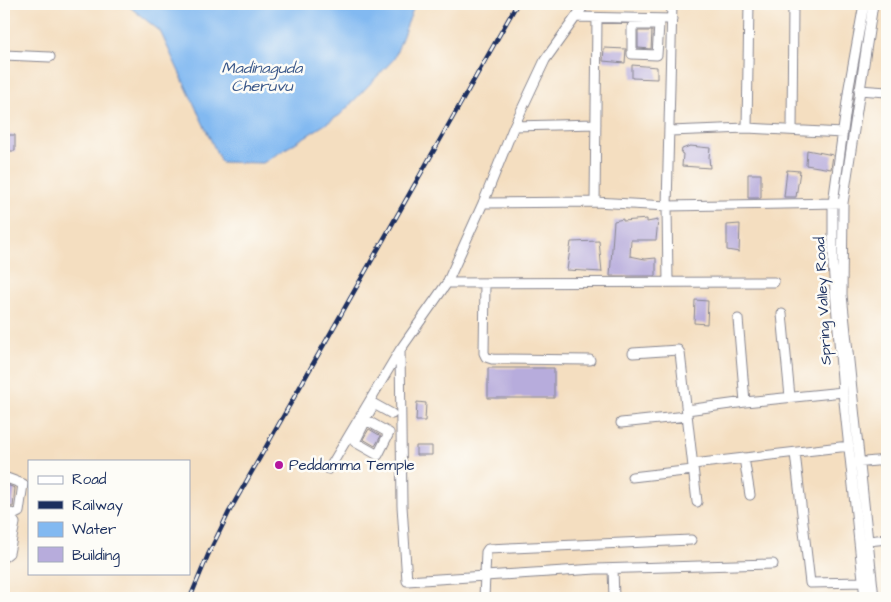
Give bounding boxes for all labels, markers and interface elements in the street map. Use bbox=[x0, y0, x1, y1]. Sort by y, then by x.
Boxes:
water label: Madinaguda Cheruvu bbox=[222, 57, 303, 97]
street label: Spring Valley Road bbox=[809, 236, 838, 366]
place label: Peddamma Temple bbox=[289, 455, 415, 476]
marker: Peddamma Temple bbox=[273, 459, 285, 471]
legend bbox=[28, 460, 190, 574]
text: Road bbox=[72, 469, 107, 490]
text: Railway bbox=[72, 495, 123, 517]
text: Water bbox=[72, 519, 116, 540]
text: Building bbox=[72, 545, 120, 567]

